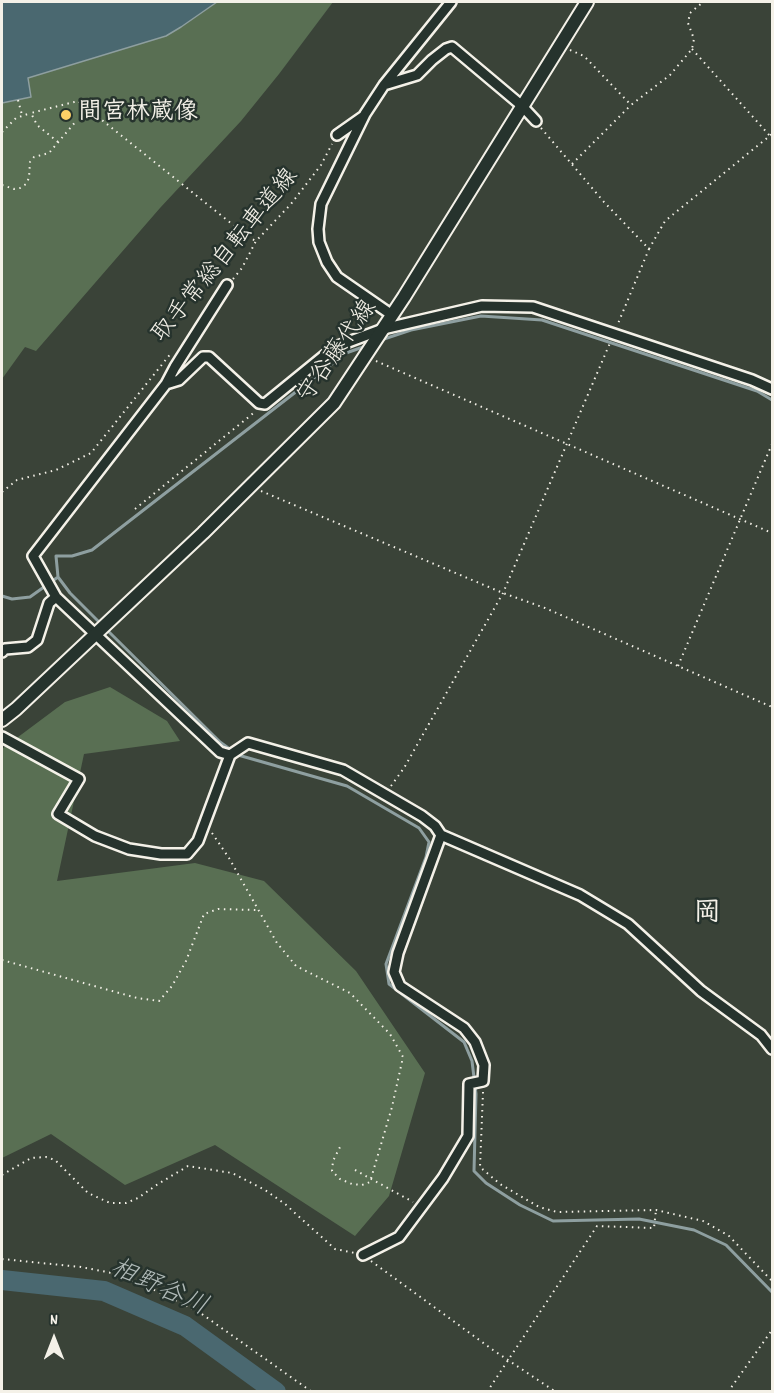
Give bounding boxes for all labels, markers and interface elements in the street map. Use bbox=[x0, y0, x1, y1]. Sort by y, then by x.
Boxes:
place label: 間宮林蔵像 bbox=[78, 101, 198, 129]
marker: 間宮林蔵像 bbox=[59, 108, 73, 122]
street label: 取手常総自転車道線 bbox=[148, 164, 306, 350]
street label: 守谷藤代線 bbox=[293, 296, 385, 410]
district label: 岡 bbox=[694, 900, 720, 932]
water label: 相野谷川 bbox=[104, 1255, 212, 1325]
north arrow bbox=[24, 1309, 84, 1369]
text: N bbox=[50, 1309, 58, 1332]

